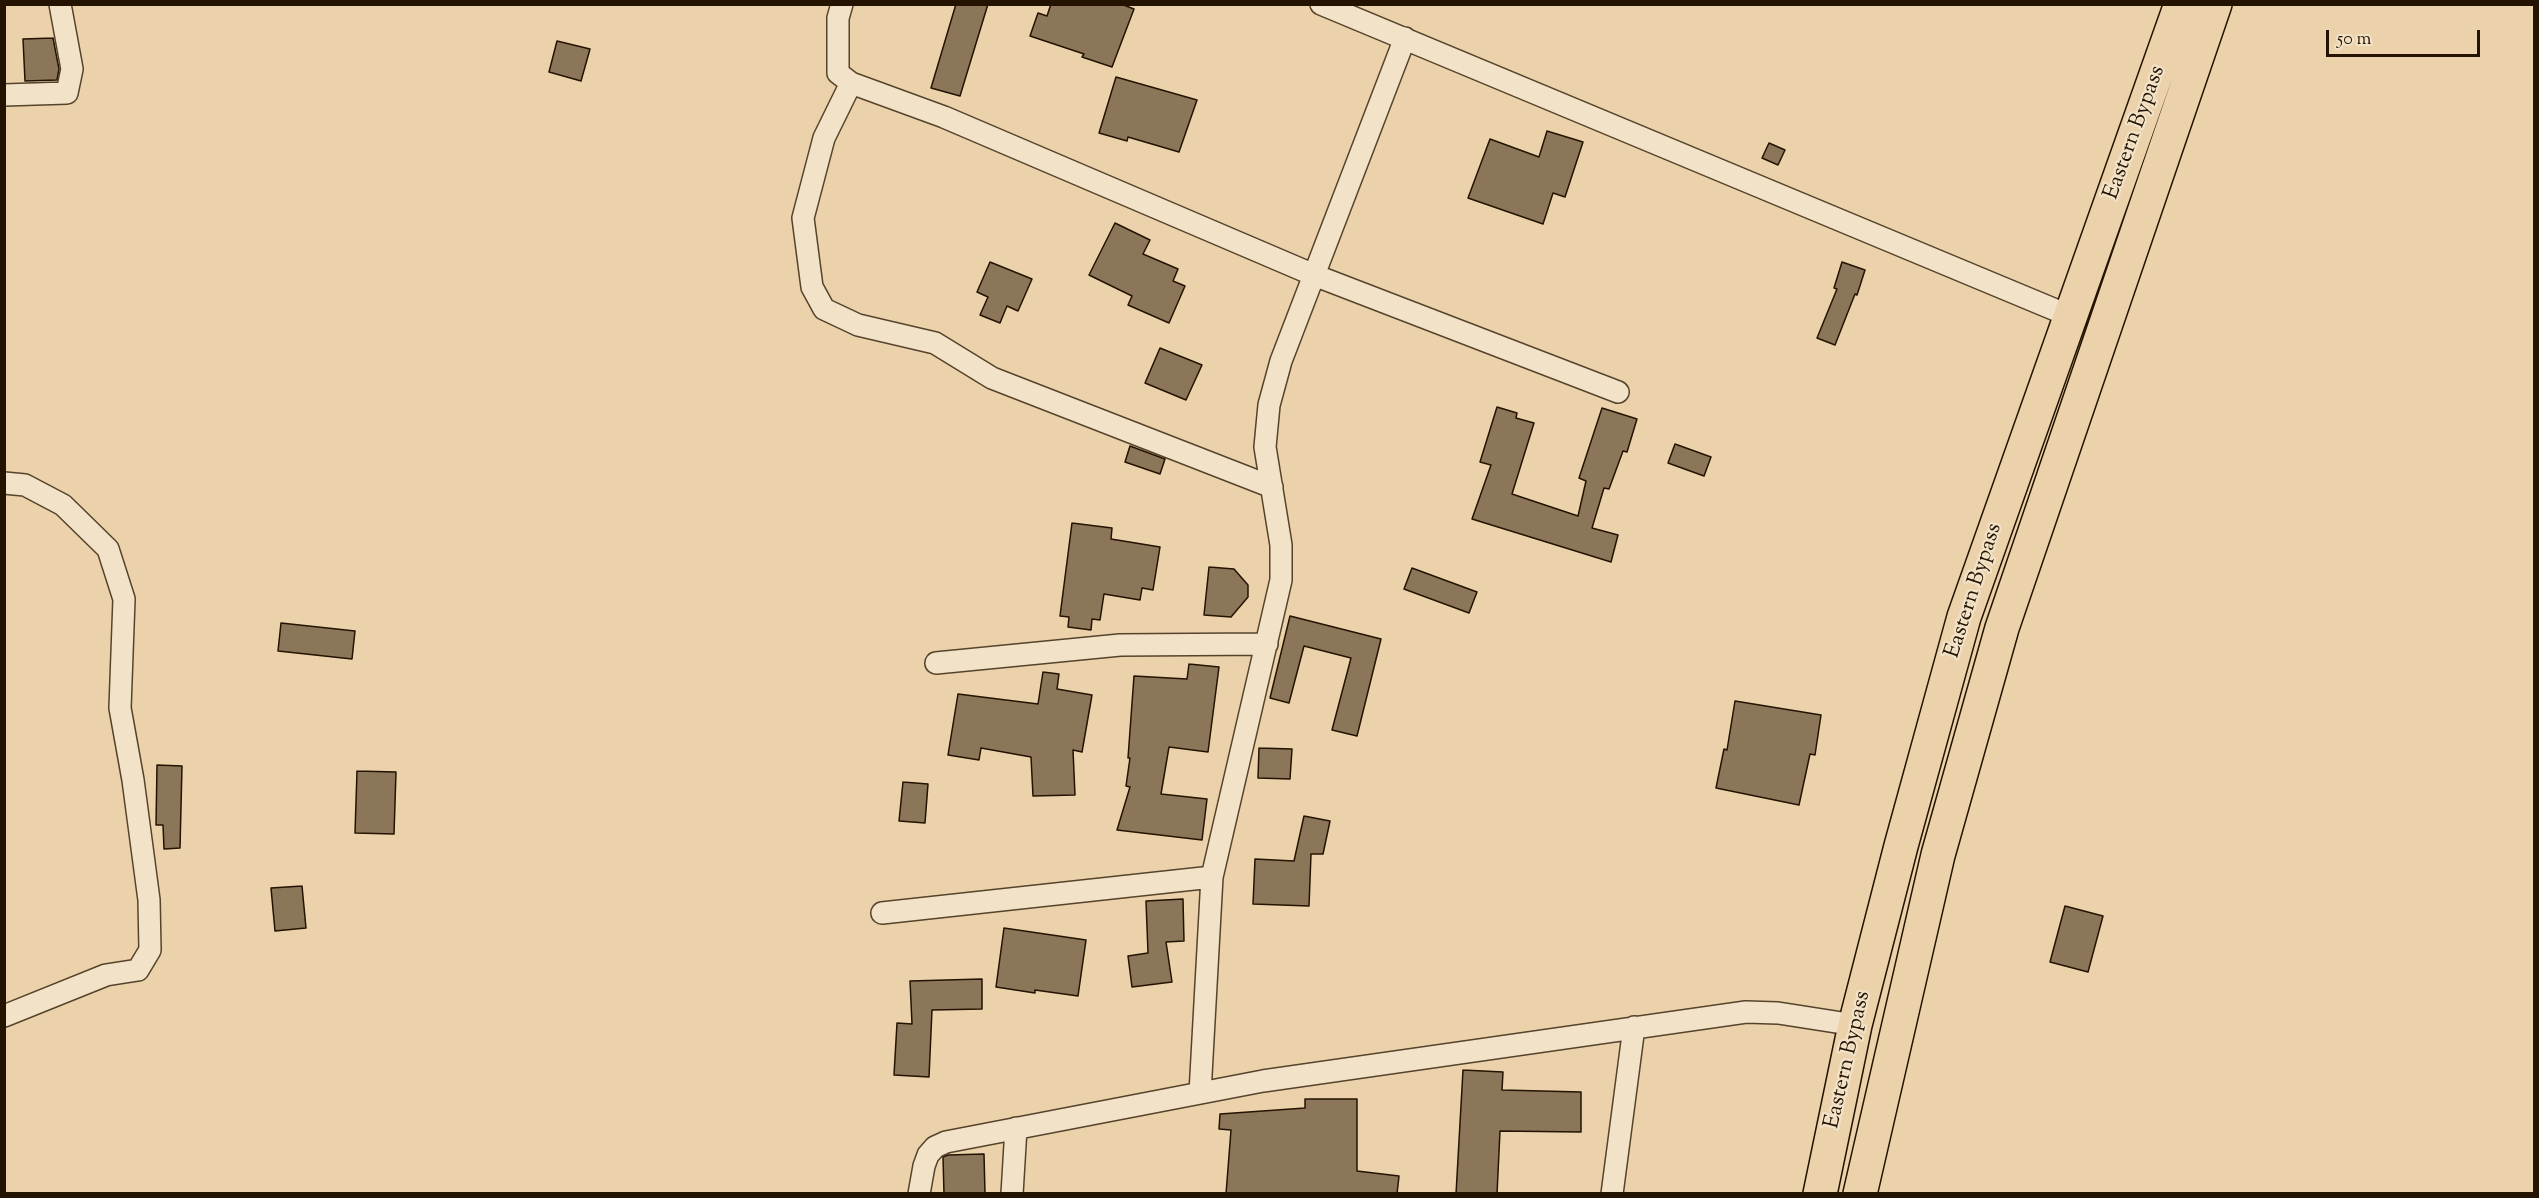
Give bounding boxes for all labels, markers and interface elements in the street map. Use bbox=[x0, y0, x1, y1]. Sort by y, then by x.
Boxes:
scale bar bbox=[2329, 18, 2484, 56]
text: 50 m bbox=[2337, 27, 2371, 53]
street label: Eastern Bypass bbox=[2100, 63, 2172, 203]
street label: Eastern Bypass bbox=[1941, 520, 2009, 662]
street label: Eastern Bypass bbox=[1820, 989, 1878, 1131]

